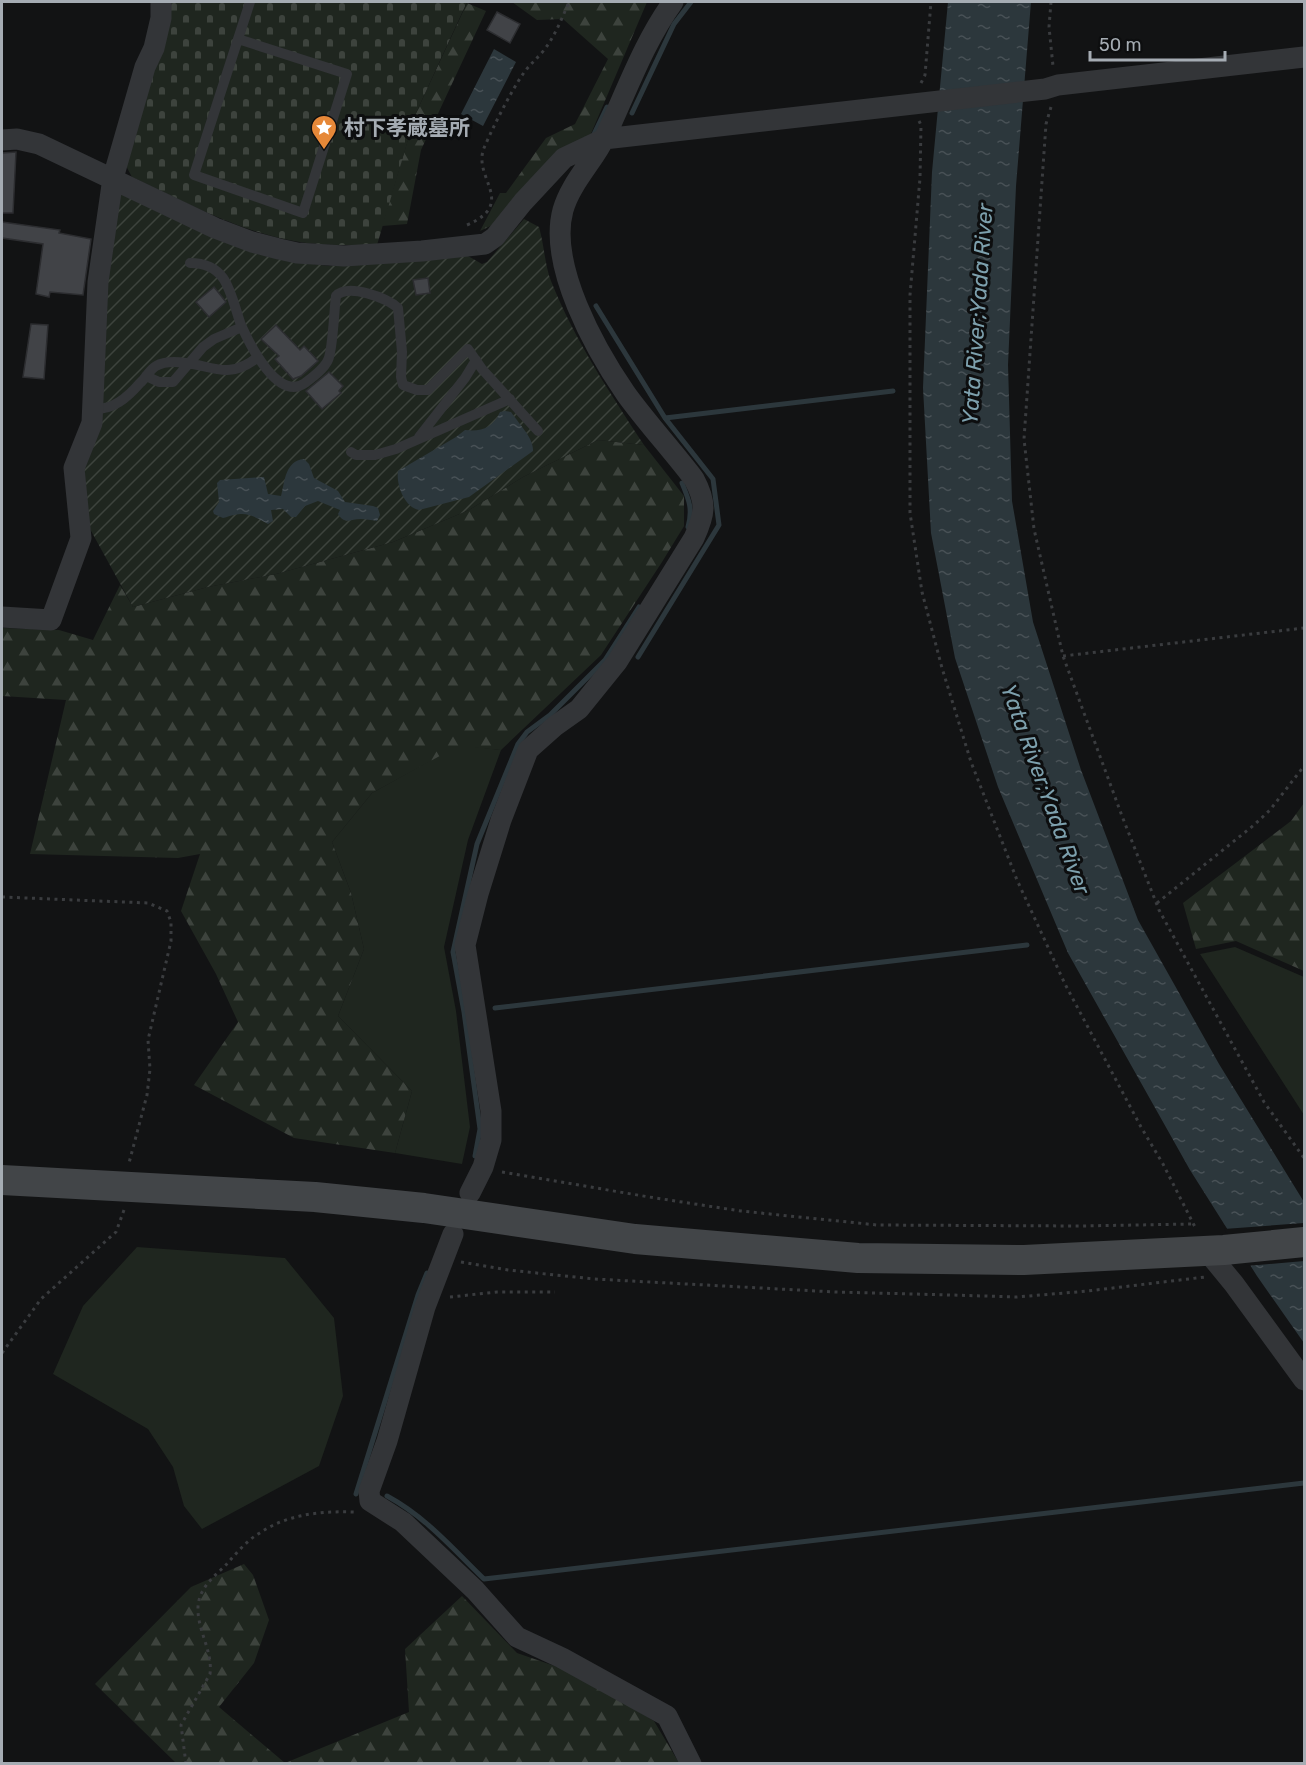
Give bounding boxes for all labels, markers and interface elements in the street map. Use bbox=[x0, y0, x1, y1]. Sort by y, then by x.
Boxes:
scale bar bbox=[1090, 24, 1225, 62]
text: 50 m bbox=[1099, 34, 1142, 56]
place icon: 村下孝蔵墓所 bbox=[309, 113, 339, 151]
place label: 村下孝蔵墓所 bbox=[344, 115, 470, 140]
water label: Yata River;Yada River bbox=[956, 201, 999, 426]
water label: Yata River;Yada River bbox=[995, 680, 1097, 899]

